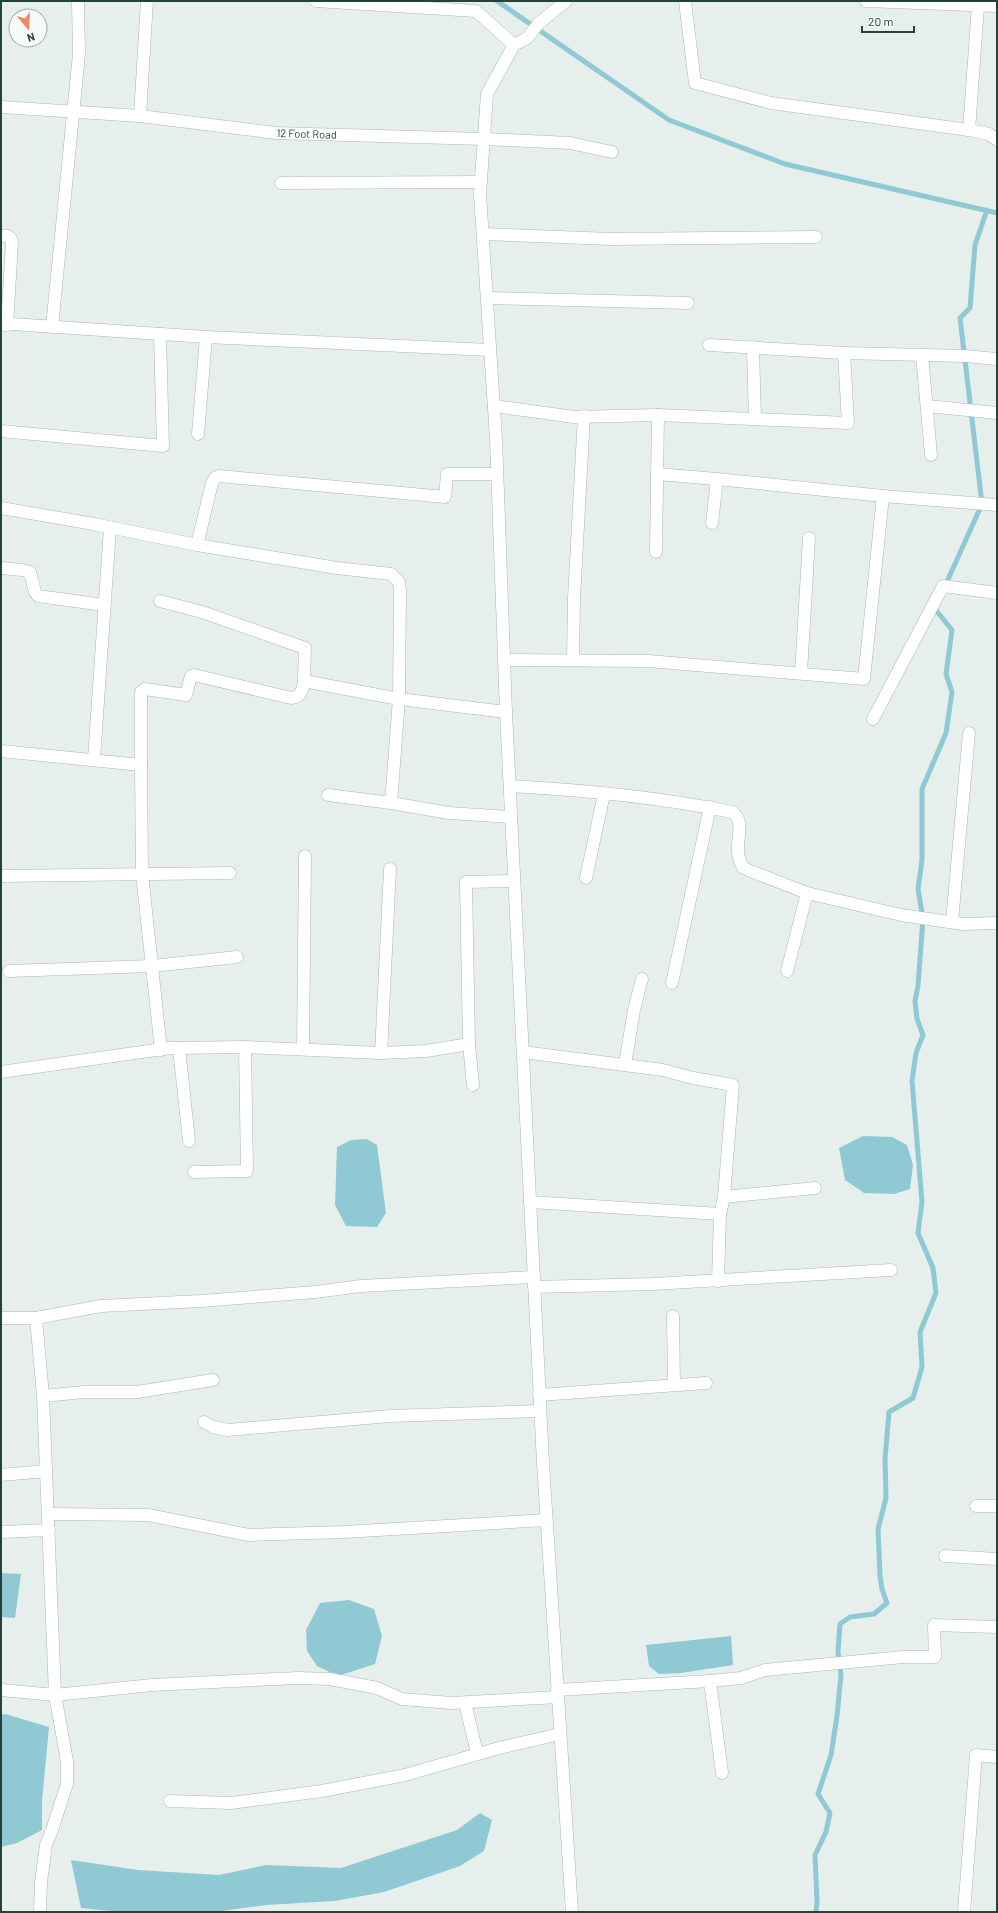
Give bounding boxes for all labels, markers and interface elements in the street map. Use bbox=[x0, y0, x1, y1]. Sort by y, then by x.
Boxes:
north arrow bbox=[8, 8, 48, 48]
scale bar bbox=[862, 8, 914, 34]
text: 20 m bbox=[868, 14, 894, 28]
text: N bbox=[26, 31, 37, 45]
street label: 12 Foot Road bbox=[276, 126, 337, 141]

